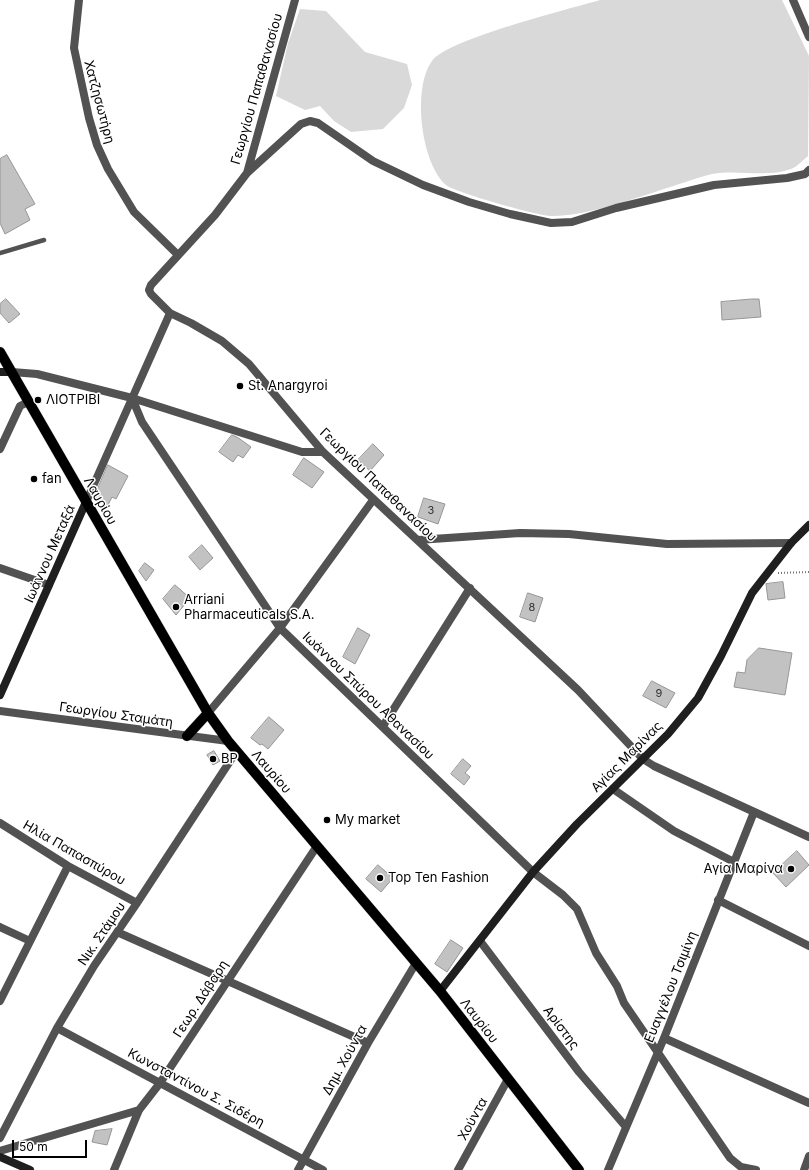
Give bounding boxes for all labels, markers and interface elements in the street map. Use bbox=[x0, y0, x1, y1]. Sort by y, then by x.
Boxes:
street label: Γεωργίου Παπαθανασίου bbox=[228, 12, 286, 166]
street label: Χατζησωτήρη bbox=[80, 59, 118, 145]
place label: St. Anargyroi bbox=[248, 378, 328, 394]
marker: St. Anargyroi bbox=[235, 381, 245, 391]
place label: ΛΙΟΤΡΙΒΙ bbox=[46, 392, 100, 408]
marker: ΛΙΟΤΡΙΒΙ bbox=[33, 395, 43, 405]
street label: Γεωργίου Παπαθανασίου bbox=[316, 425, 440, 545]
place label: fan bbox=[42, 471, 62, 487]
marker: fan bbox=[29, 474, 39, 484]
street label: Λαυρίου bbox=[80, 474, 120, 528]
street label: Ιωάννου Μεταξά bbox=[21, 503, 79, 605]
house number: 3 bbox=[428, 504, 434, 518]
place label: Arriani Pharmaceuticals S.A. bbox=[184, 592, 314, 623]
house number: 8 bbox=[529, 601, 535, 615]
marker: Arriani Pharmaceuticals S.A. bbox=[171, 602, 181, 612]
street label: Ιωάννου Σπύρου Αθανασίου bbox=[299, 629, 437, 763]
house number: 9 bbox=[656, 687, 662, 701]
street label: Γεωργίου Σταμάτη bbox=[58, 699, 174, 731]
street label: Αγίας Μαρίνας bbox=[588, 718, 666, 796]
street label: Λαυρίου bbox=[248, 747, 294, 797]
place label: BP bbox=[221, 751, 238, 767]
marker: BP bbox=[208, 754, 218, 764]
place label: My market bbox=[335, 812, 400, 828]
marker: My market bbox=[322, 815, 332, 825]
street label: Ηλία Παπασπύρου bbox=[20, 817, 128, 889]
place label: Αγία Μαρίνα bbox=[704, 861, 783, 877]
marker: Αγία Μαρίνα bbox=[786, 864, 796, 874]
place label: Top Ten Fashion bbox=[388, 870, 489, 886]
marker: Top Ten Fashion bbox=[375, 873, 385, 883]
street label: Νικ. Στάμου bbox=[75, 899, 129, 969]
street label: Ευαγγέλου Τσιμίνη bbox=[642, 929, 700, 1045]
street label: Γεωρ. Δάβαρη bbox=[170, 957, 232, 1041]
street label: Λαυρίου bbox=[457, 996, 501, 1046]
street label: Αρίστης bbox=[540, 1003, 582, 1053]
street label: Δημ. Χούντα bbox=[319, 1022, 371, 1098]
street label: Κωνσταντίνου Σ. Σιδέρη bbox=[125, 1045, 267, 1131]
street label: Χούντα bbox=[455, 1095, 491, 1143]
scale bar bbox=[14, 1132, 89, 1158]
text: 50 m bbox=[19, 1139, 48, 1154]

